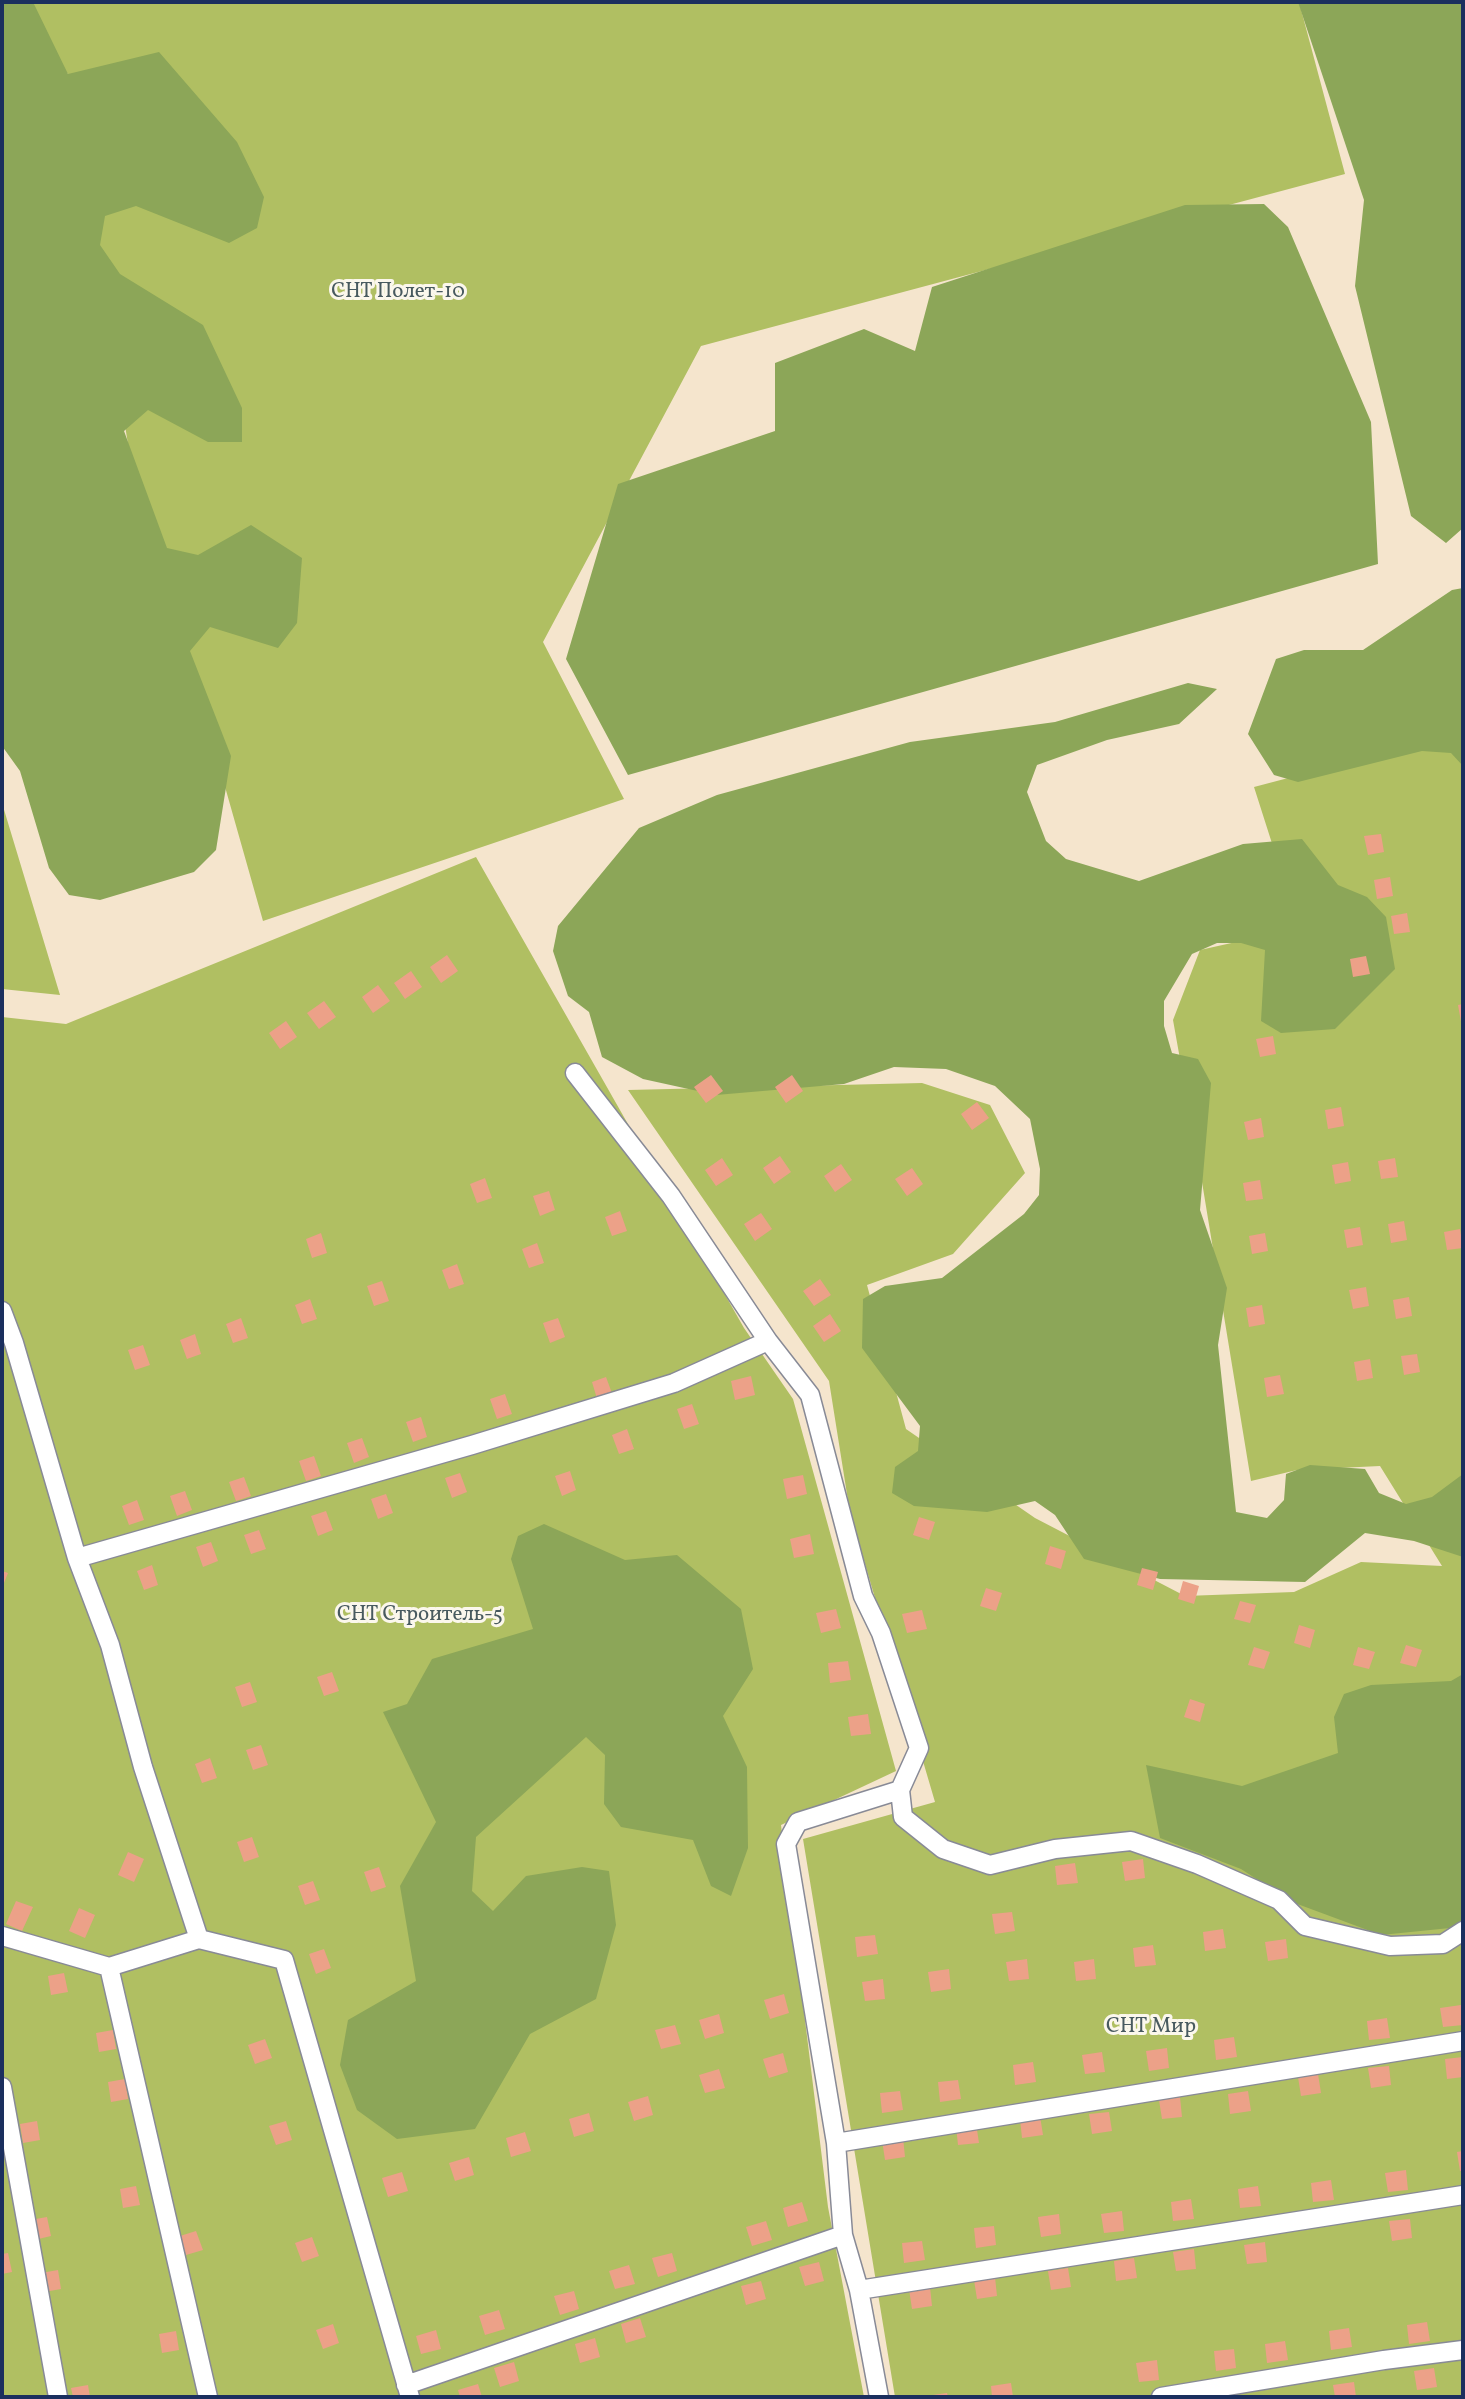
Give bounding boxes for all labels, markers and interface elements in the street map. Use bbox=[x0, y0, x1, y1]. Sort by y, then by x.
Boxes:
park label: СНТ Полет-10 bbox=[331, 280, 465, 306]
park label: СНТ Строитель-5 bbox=[337, 1603, 503, 1629]
park label: СНТ Мир bbox=[1106, 2015, 1196, 2041]

